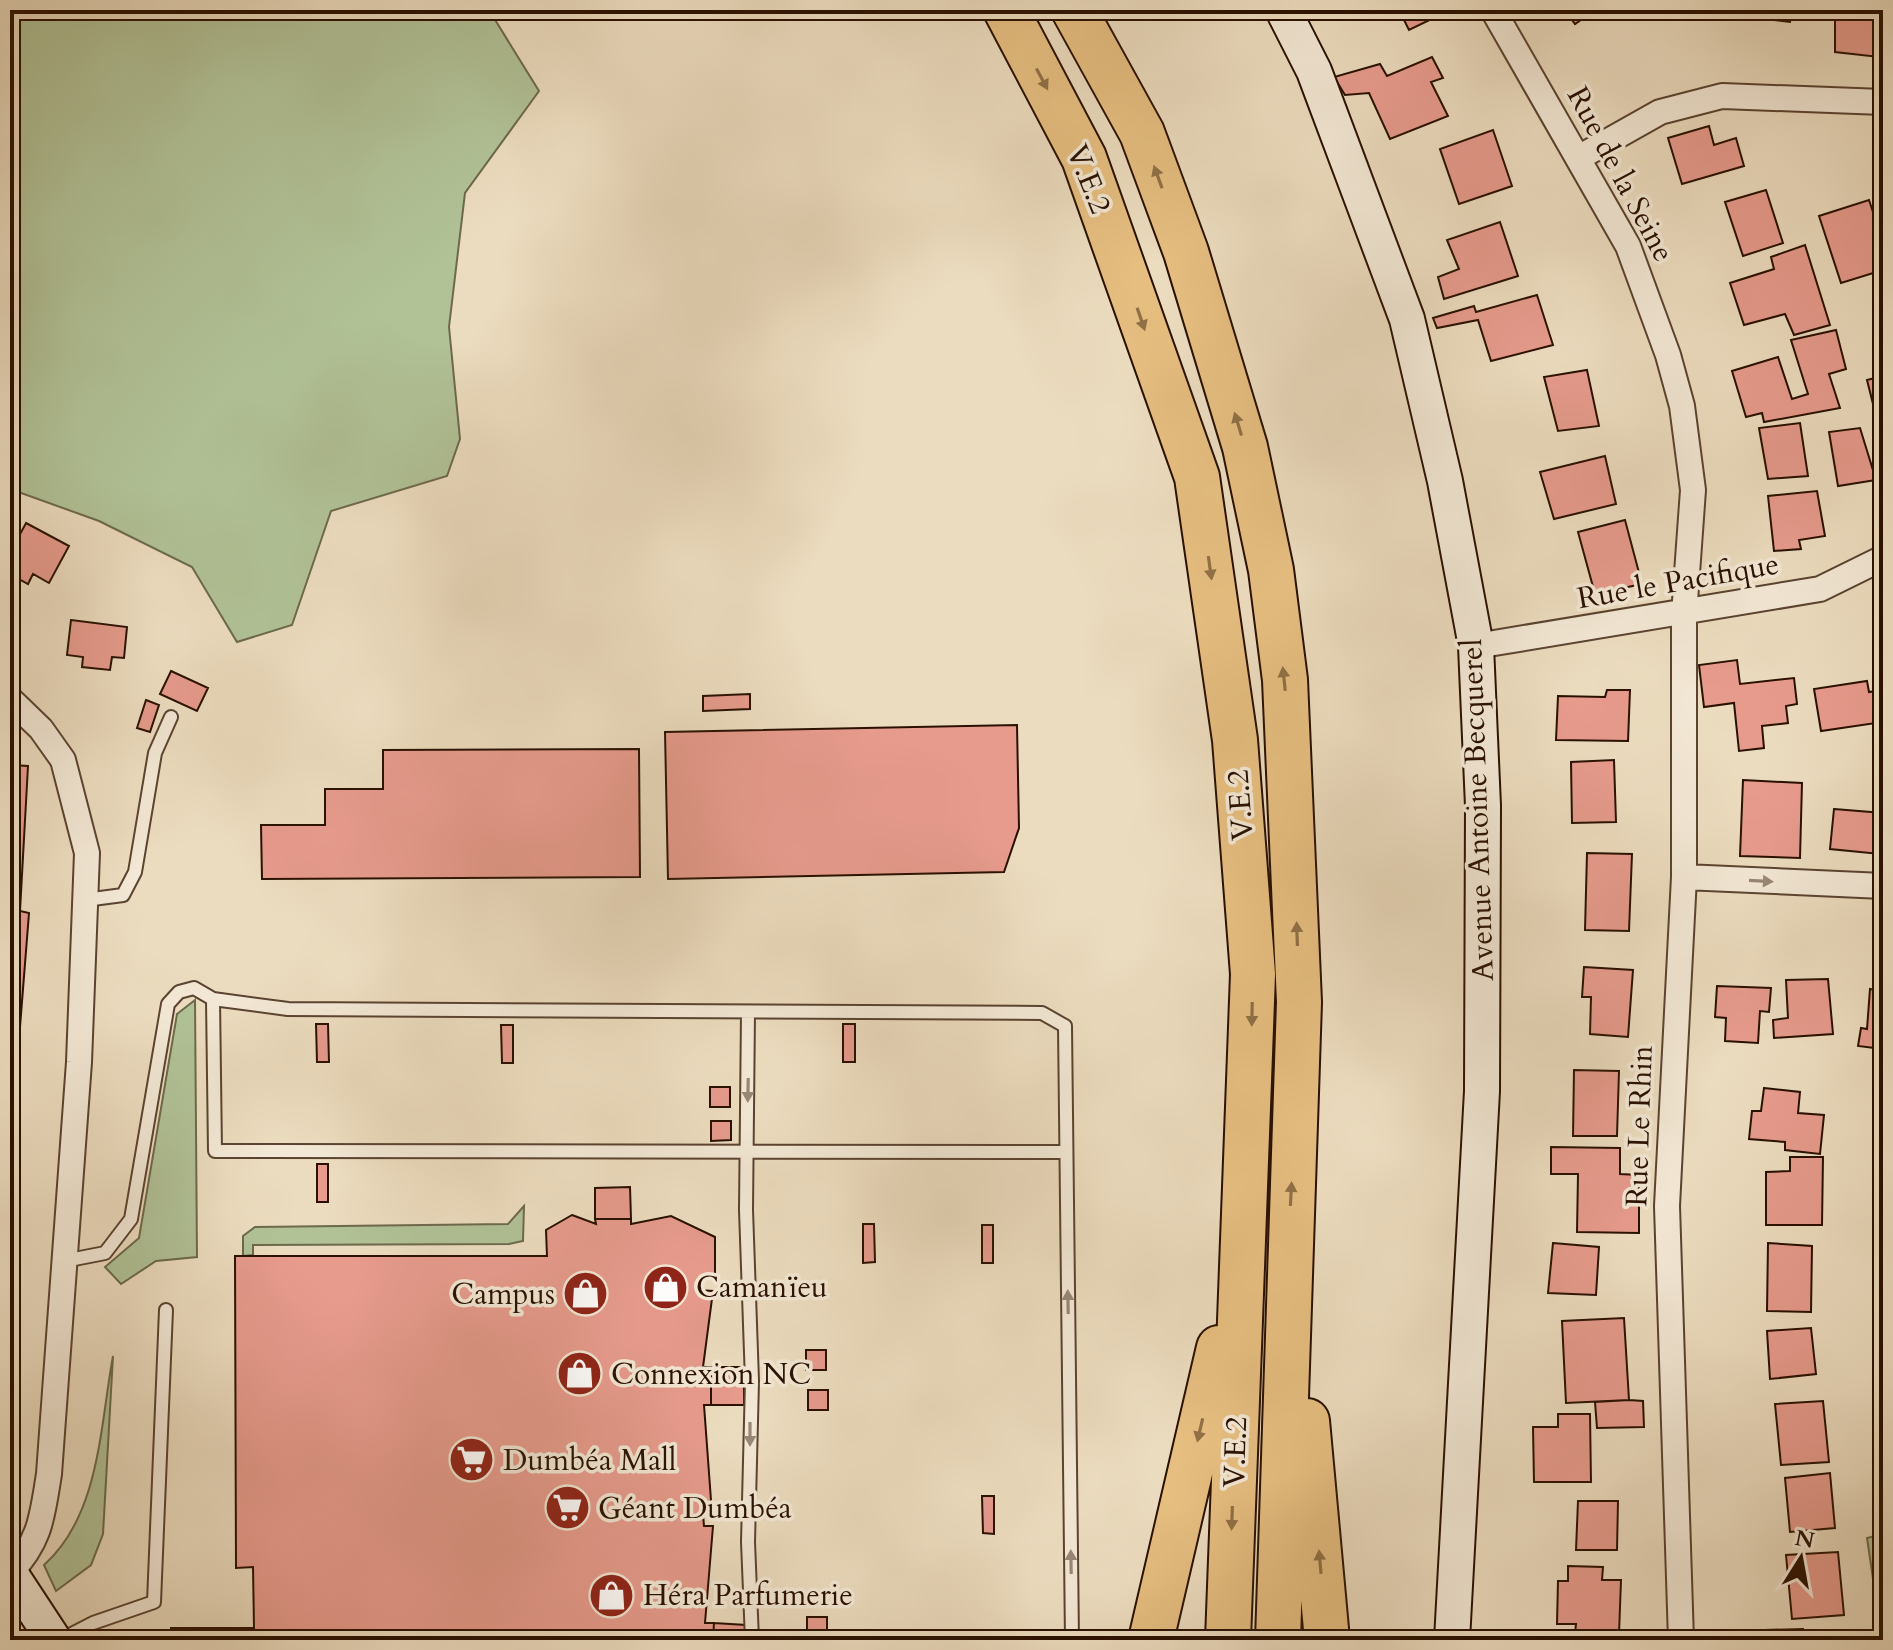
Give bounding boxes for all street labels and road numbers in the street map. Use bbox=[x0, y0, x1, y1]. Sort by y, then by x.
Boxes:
street label: Rue de la Seine bbox=[1557, 79, 1684, 269]
street label: V.E.2 bbox=[1056, 139, 1121, 220]
street label: Rue le Pacifique bbox=[1574, 544, 1782, 619]
street label: Avenue Antoine Becquerel bbox=[1451, 638, 1504, 982]
street label: V.E.2 bbox=[1218, 768, 1263, 842]
street label: Rue Le Rhin bbox=[1616, 1045, 1663, 1207]
street label: V.E.2 bbox=[1214, 1416, 1257, 1488]

